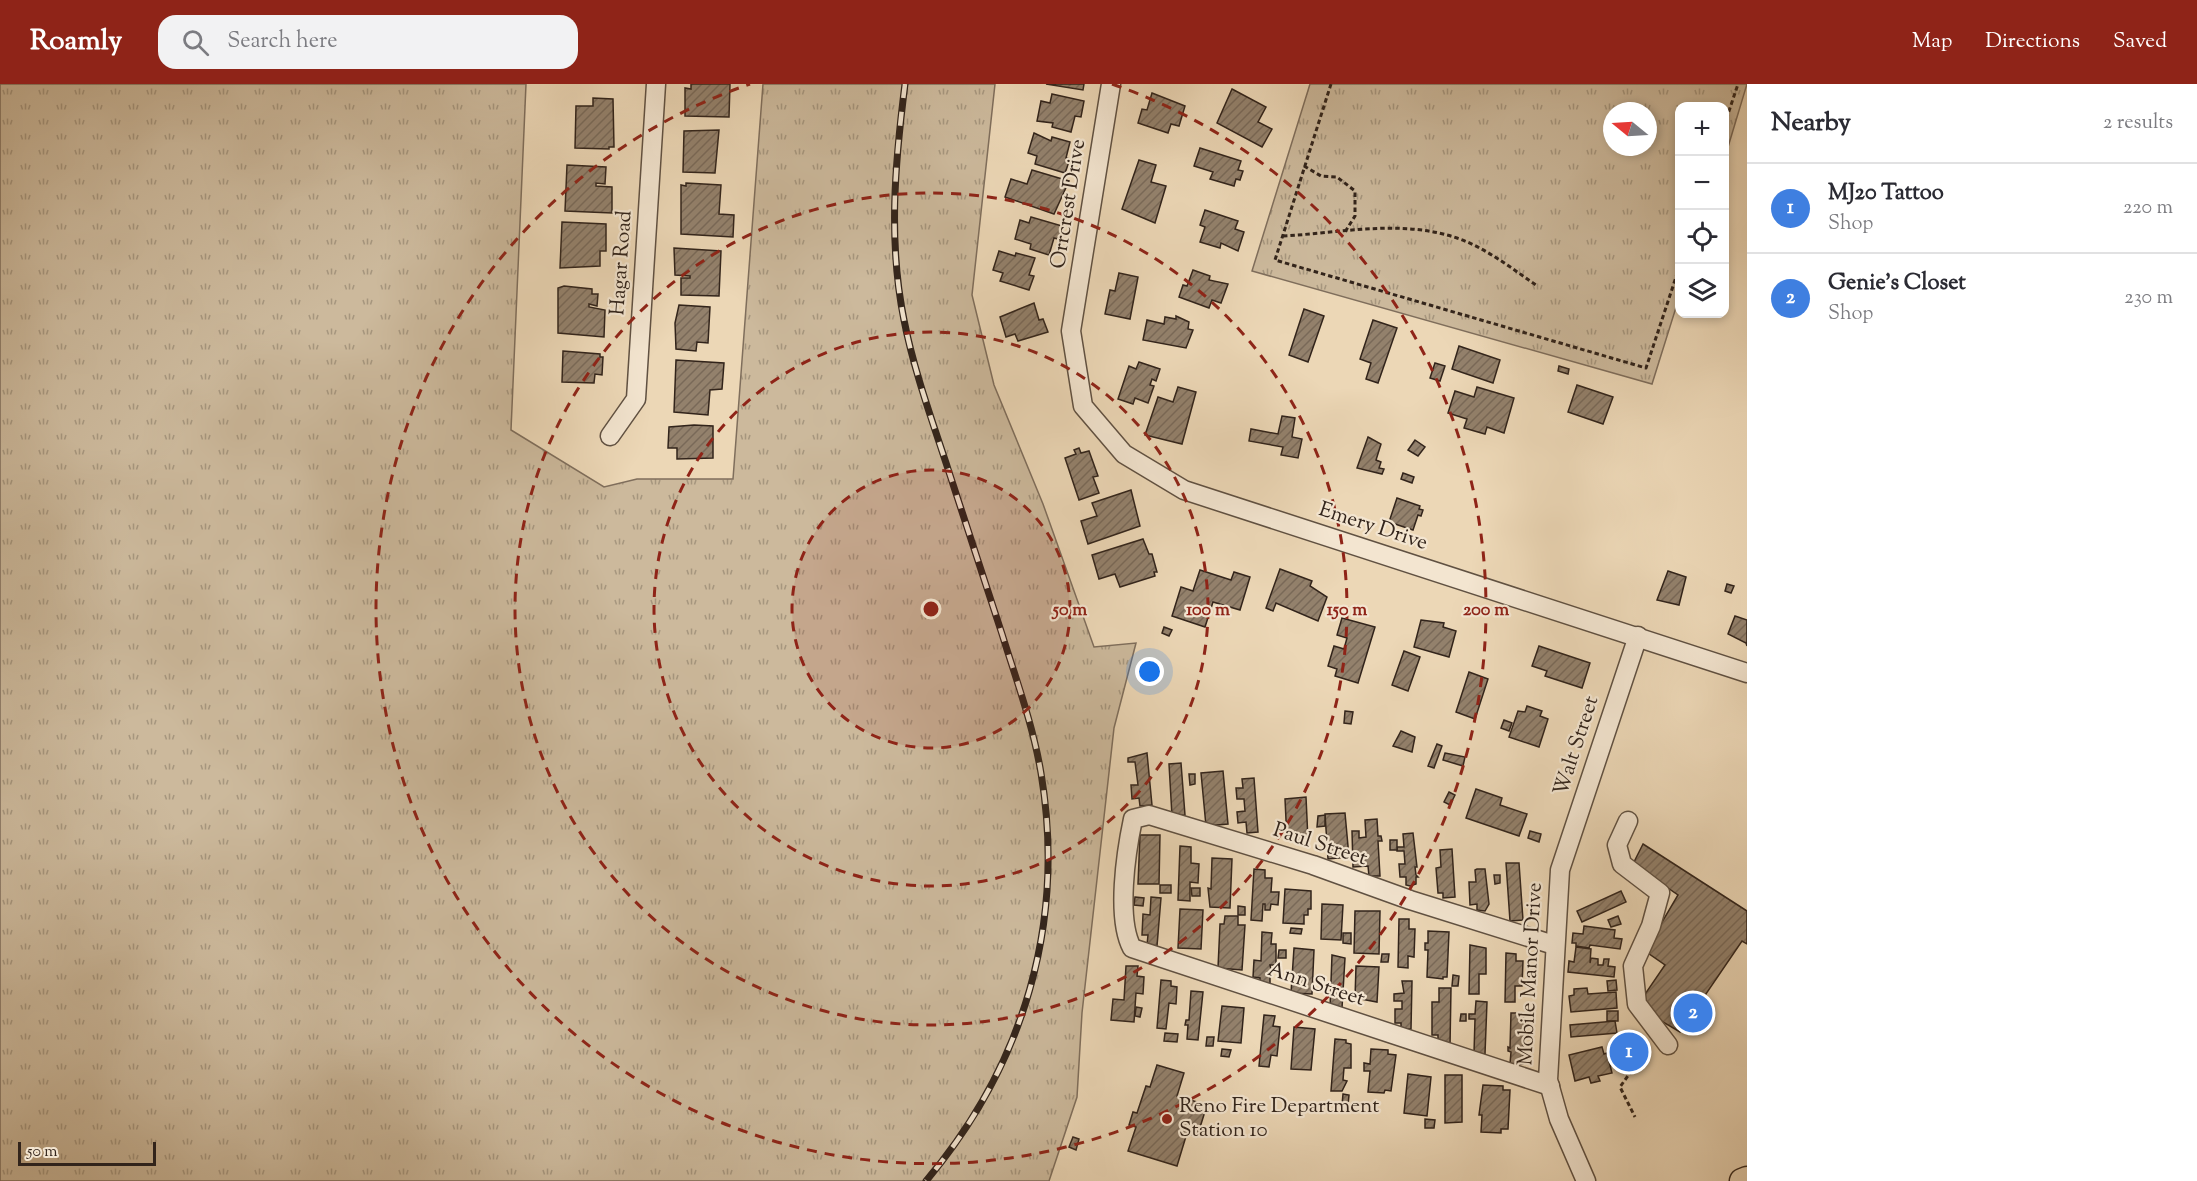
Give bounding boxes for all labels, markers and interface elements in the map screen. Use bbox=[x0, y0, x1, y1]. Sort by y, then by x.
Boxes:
search box bbox=[158, 15, 578, 69]
text: Roamly bbox=[30, 22, 122, 62]
icon: search bbox=[179, 26, 212, 59]
text: Search here bbox=[227, 26, 338, 58]
text: Map bbox=[1912, 27, 1952, 57]
text: Directions bbox=[1985, 27, 2080, 57]
text: Saved bbox=[2113, 27, 2167, 57]
north arrow bbox=[1603, 102, 1657, 156]
map controls bbox=[1675, 102, 1729, 318]
button: + bbox=[1675, 102, 1729, 156]
text: Nearby bbox=[1771, 105, 1851, 142]
text: 2 results bbox=[2103, 109, 2173, 138]
street label: Orrcrest Drive bbox=[1044, 137, 1094, 271]
button: − bbox=[1675, 156, 1729, 210]
text: MJ20 Tattoo bbox=[1828, 178, 1944, 210]
text: 1 bbox=[1787, 194, 1794, 223]
text: 220 m bbox=[2123, 194, 2173, 223]
street label: Hagar Road bbox=[603, 209, 641, 317]
button: locate bbox=[1675, 210, 1729, 264]
text: Shop bbox=[1828, 210, 1873, 239]
button: layers bbox=[1675, 264, 1729, 318]
text: Genie's Closet bbox=[1828, 268, 1966, 300]
text: 2 bbox=[1786, 284, 1795, 313]
text: 230 m bbox=[2124, 284, 2173, 313]
text: Shop bbox=[1828, 300, 1873, 329]
street label: Emery Drive bbox=[1315, 495, 1431, 559]
text: 50 m bbox=[1051, 598, 1087, 624]
text: 100 m bbox=[1186, 598, 1230, 624]
text: 150 m bbox=[1327, 598, 1367, 624]
text: 200 m bbox=[1463, 598, 1509, 624]
centre of rings bbox=[921, 599, 941, 619]
your location bbox=[1135, 657, 1164, 686]
street label: Walt Street bbox=[1547, 692, 1607, 800]
street label: Paul Street bbox=[1269, 816, 1371, 874]
street label: Mobile Manor Drive bbox=[1511, 882, 1551, 1066]
street label: Ann Street bbox=[1264, 955, 1368, 1015]
pin: 2 bbox=[1674, 990, 1712, 1036]
pin: 1 bbox=[1610, 1030, 1648, 1074]
place label: Reno Fire Department Station 10 bbox=[1179, 1092, 1379, 1146]
marker: Reno Fire Department Station 10 bbox=[1160, 1112, 1174, 1126]
scale bar bbox=[18, 1139, 156, 1166]
text: 50 m bbox=[27, 1141, 58, 1164]

